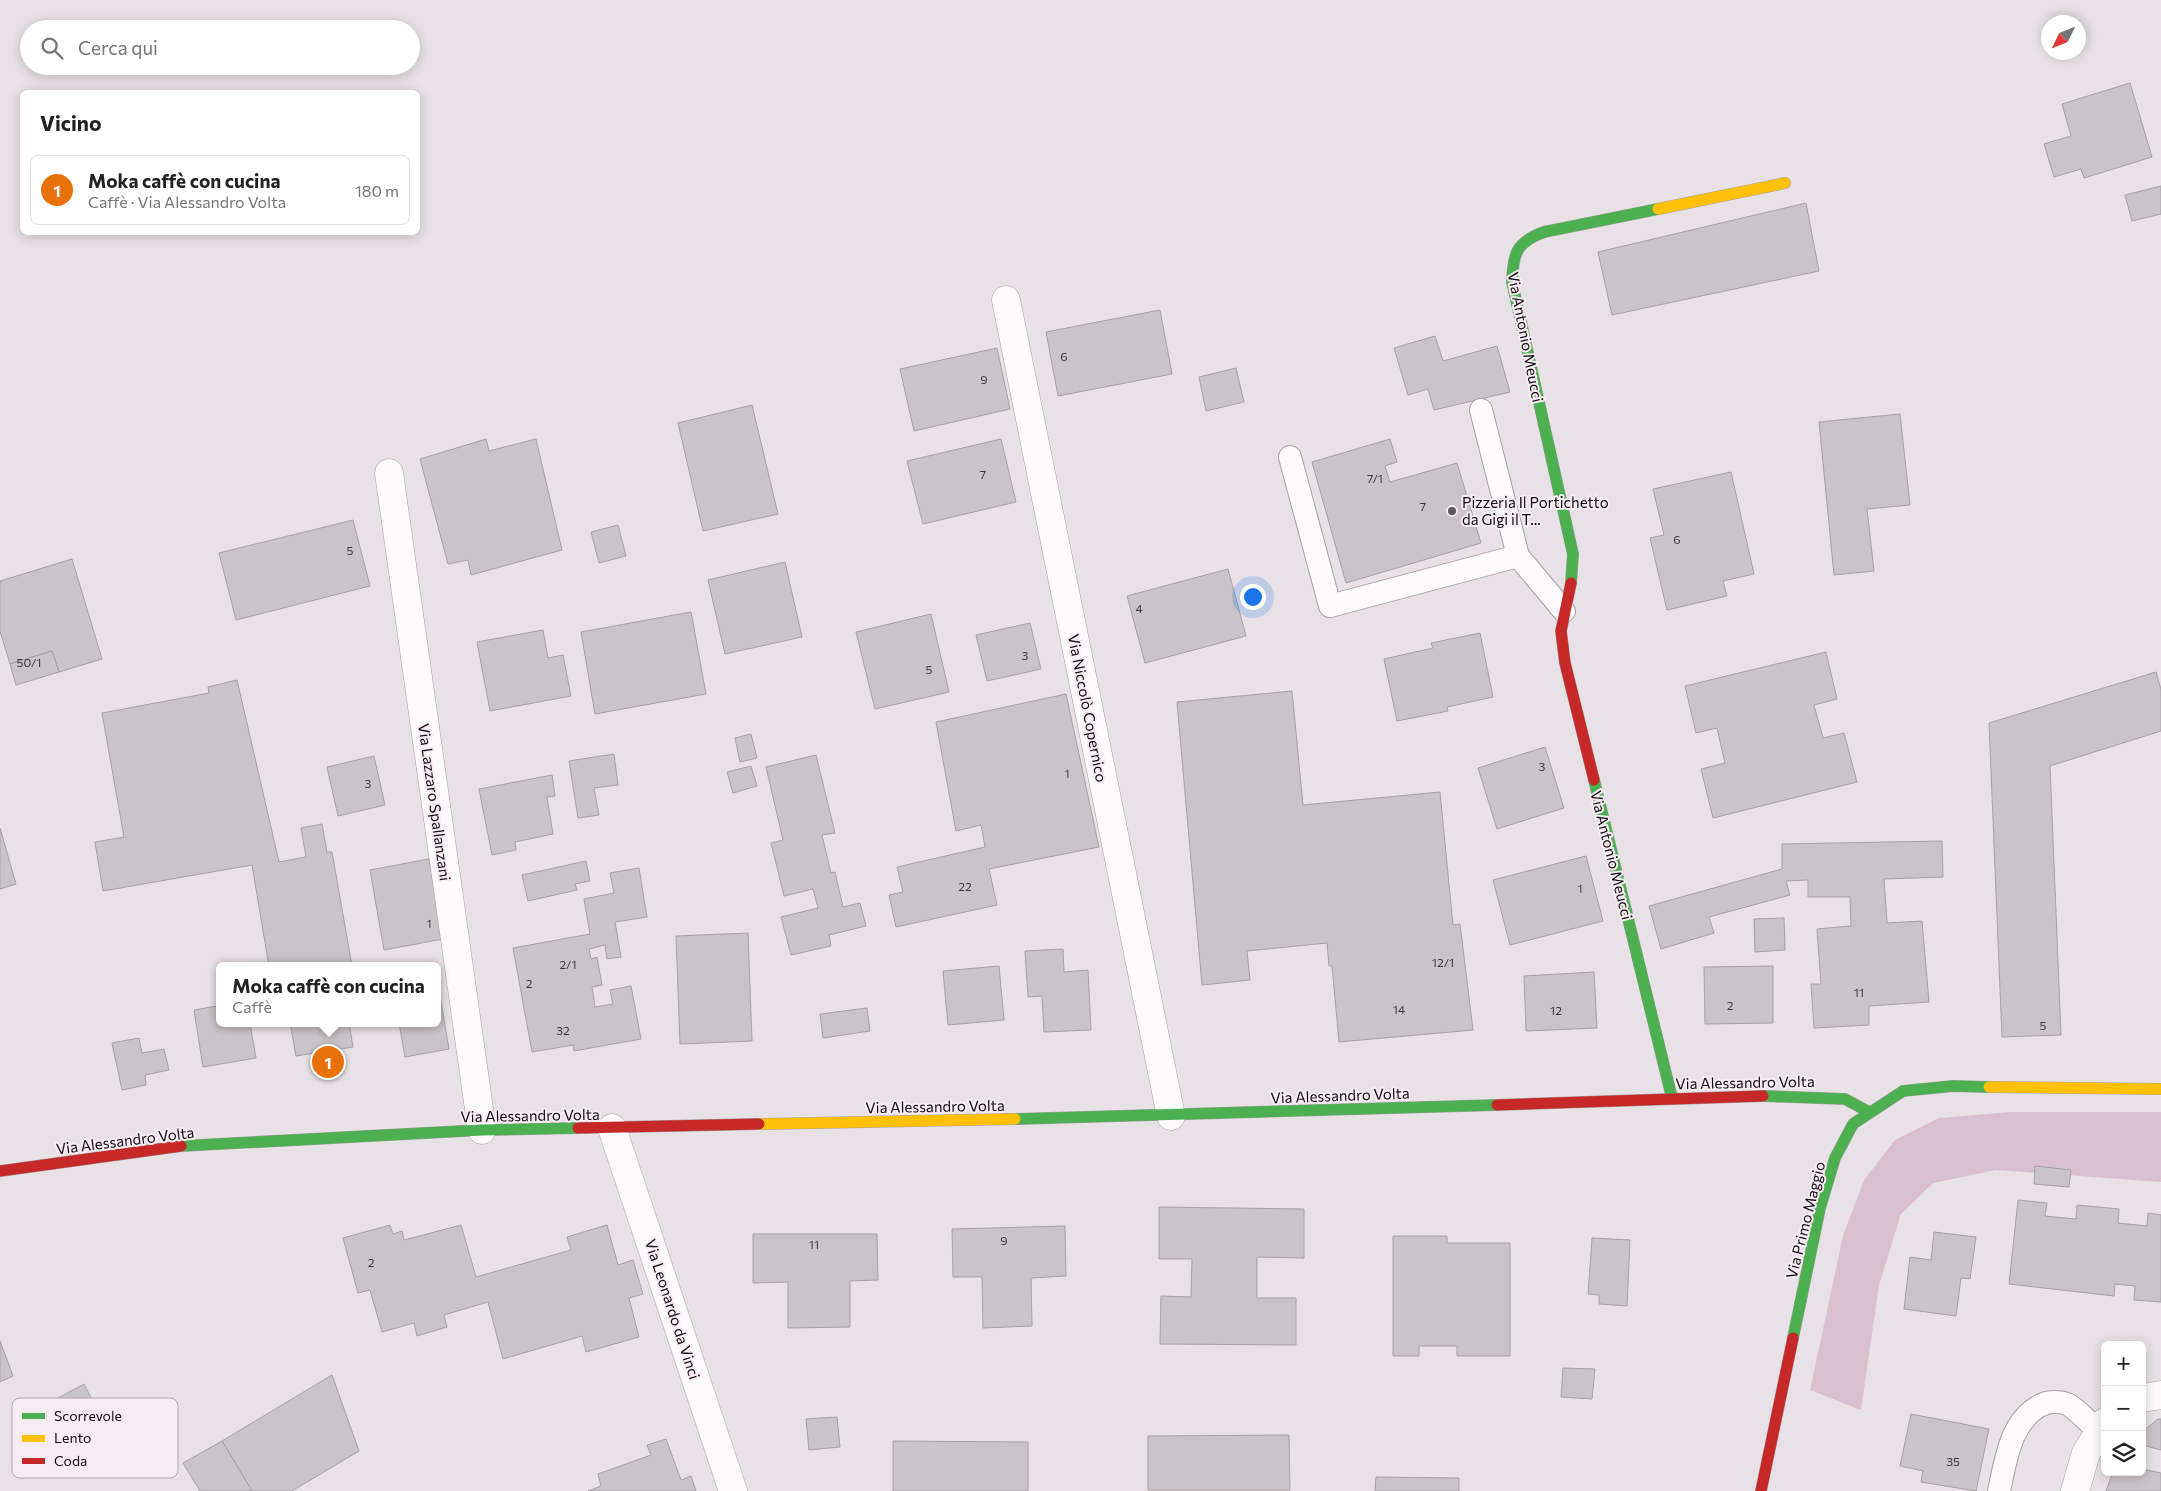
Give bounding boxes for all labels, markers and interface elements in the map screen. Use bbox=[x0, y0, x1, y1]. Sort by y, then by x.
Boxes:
north arrow bbox=[2041, 15, 2086, 60]
search box bbox=[20, 20, 420, 75]
icon: search bbox=[38, 34, 66, 62]
text: Cerca qui bbox=[78, 36, 158, 59]
text: Vicino bbox=[40, 110, 101, 135]
text: Moka caffè con cucina bbox=[88, 169, 280, 192]
text: 1 bbox=[53, 181, 61, 200]
text: 180 m bbox=[355, 181, 399, 200]
text: Caffè · Via Alessandro Volta bbox=[88, 192, 286, 211]
street label: Via Antonio Meucci bbox=[1505, 270, 1547, 404]
house number: 6 bbox=[1060, 349, 1068, 363]
house number: 9 bbox=[980, 372, 988, 386]
house number: 7 bbox=[980, 467, 986, 481]
house number: 7/1 bbox=[1367, 471, 1383, 485]
place label: Pizzeria Il Portichetto da Gigi il T... bbox=[1462, 493, 1609, 528]
house number: 7 bbox=[1420, 499, 1426, 513]
marker: Pizzeria Il Portichetto da Gigi il T... bbox=[1446, 505, 1458, 517]
house number: 6 bbox=[1673, 532, 1681, 546]
house number: 5 bbox=[347, 543, 354, 557]
your location bbox=[1240, 584, 1266, 610]
house number: 4 bbox=[1135, 601, 1143, 615]
street label: Via Niccolò Copernico bbox=[1065, 632, 1111, 784]
house number: 3 bbox=[1022, 648, 1029, 662]
house number: 50/1 bbox=[17, 655, 41, 669]
house number: 5 bbox=[926, 662, 933, 676]
street label: Via Lazzaro Spallanzani bbox=[415, 722, 455, 882]
house number: 3 bbox=[1539, 759, 1546, 773]
house number: 1 bbox=[1064, 766, 1070, 780]
house number: 3 bbox=[365, 776, 372, 790]
street label: Via Antonio Meucci bbox=[1587, 789, 1637, 921]
house number: 22 bbox=[958, 879, 972, 893]
house number: 1 bbox=[1577, 881, 1583, 895]
house number: 1 bbox=[426, 916, 432, 930]
house number: 12/1 bbox=[1432, 955, 1454, 969]
house number: 2/1 bbox=[559, 957, 577, 971]
popup bbox=[216, 962, 441, 1027]
text: Moka caffè con cucina bbox=[232, 974, 425, 997]
house number: 2 bbox=[526, 976, 533, 990]
house number: 11 bbox=[1854, 985, 1864, 999]
text: Caffè bbox=[232, 997, 272, 1016]
house number: 2 bbox=[1727, 998, 1734, 1012]
house number: 14 bbox=[1393, 1002, 1405, 1016]
house number: 12 bbox=[1550, 1003, 1562, 1017]
house number: 5 bbox=[2040, 1018, 2047, 1032]
house number: 32 bbox=[556, 1023, 570, 1037]
pin: 1 bbox=[312, 1043, 344, 1081]
street label: Via Alessandro Volta bbox=[1675, 1072, 1815, 1092]
street label: Via Alessandro Volta bbox=[1270, 1084, 1410, 1106]
street label: Via Alessandro Volta bbox=[865, 1096, 1005, 1116]
street label: Via Alessandro Volta bbox=[460, 1105, 600, 1125]
street label: Via Alessandro Volta bbox=[55, 1123, 195, 1157]
street label: Via Primo Maggio bbox=[1782, 1159, 1828, 1280]
house number: 9 bbox=[1000, 1233, 1008, 1247]
street label: Via Leonardo da Vinci bbox=[642, 1237, 704, 1381]
house number: 11 bbox=[809, 1237, 819, 1251]
house number: 2 bbox=[368, 1255, 375, 1269]
map controls bbox=[2101, 1341, 2146, 1476]
button: + bbox=[2101, 1341, 2146, 1386]
button: − bbox=[2101, 1386, 2146, 1431]
legend bbox=[12, 1398, 178, 1478]
text: Scorrevole bbox=[54, 1407, 122, 1424]
text: Lento bbox=[54, 1429, 91, 1446]
button: layers bbox=[2101, 1431, 2146, 1476]
text: Coda bbox=[54, 1452, 87, 1469]
house number: 35 bbox=[1946, 1454, 1960, 1468]

